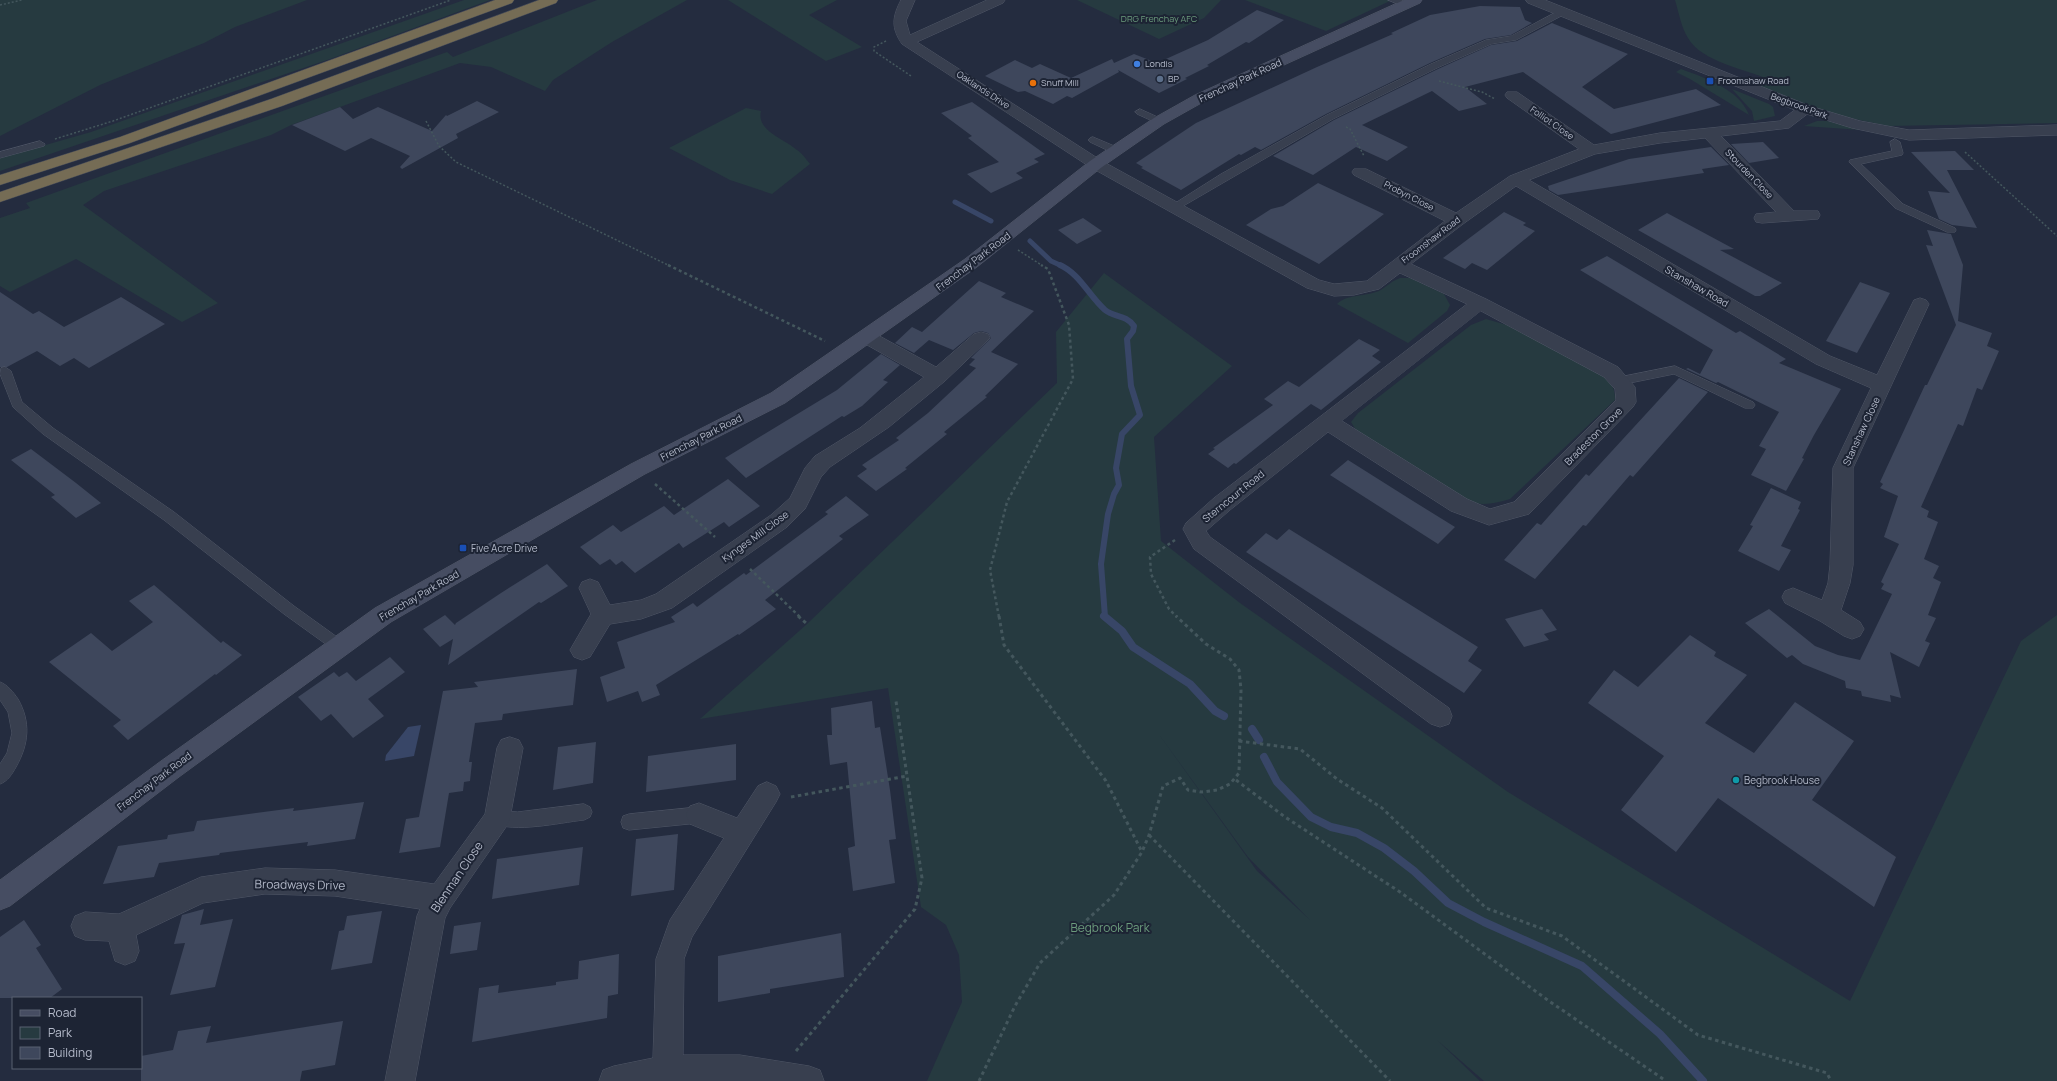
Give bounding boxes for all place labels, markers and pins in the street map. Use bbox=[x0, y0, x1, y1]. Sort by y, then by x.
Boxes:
place label: Londis bbox=[1145, 57, 1173, 70]
marker: Londis bbox=[1132, 59, 1142, 69]
place label: BP bbox=[1168, 72, 1180, 85]
marker: BP bbox=[1155, 74, 1165, 84]
place label: Froomshaw Road bbox=[1718, 74, 1789, 87]
place label: Snuff Mill bbox=[1041, 76, 1079, 89]
marker: Froomshaw Road bbox=[1705, 76, 1715, 86]
marker: Snuff Mill bbox=[1028, 78, 1038, 88]
place label: Five Acre Drive bbox=[471, 541, 538, 555]
marker: Five Acre Drive bbox=[458, 543, 468, 553]
place label: Begbrook House bbox=[1744, 773, 1820, 787]
marker: Begbrook House bbox=[1731, 775, 1741, 785]

